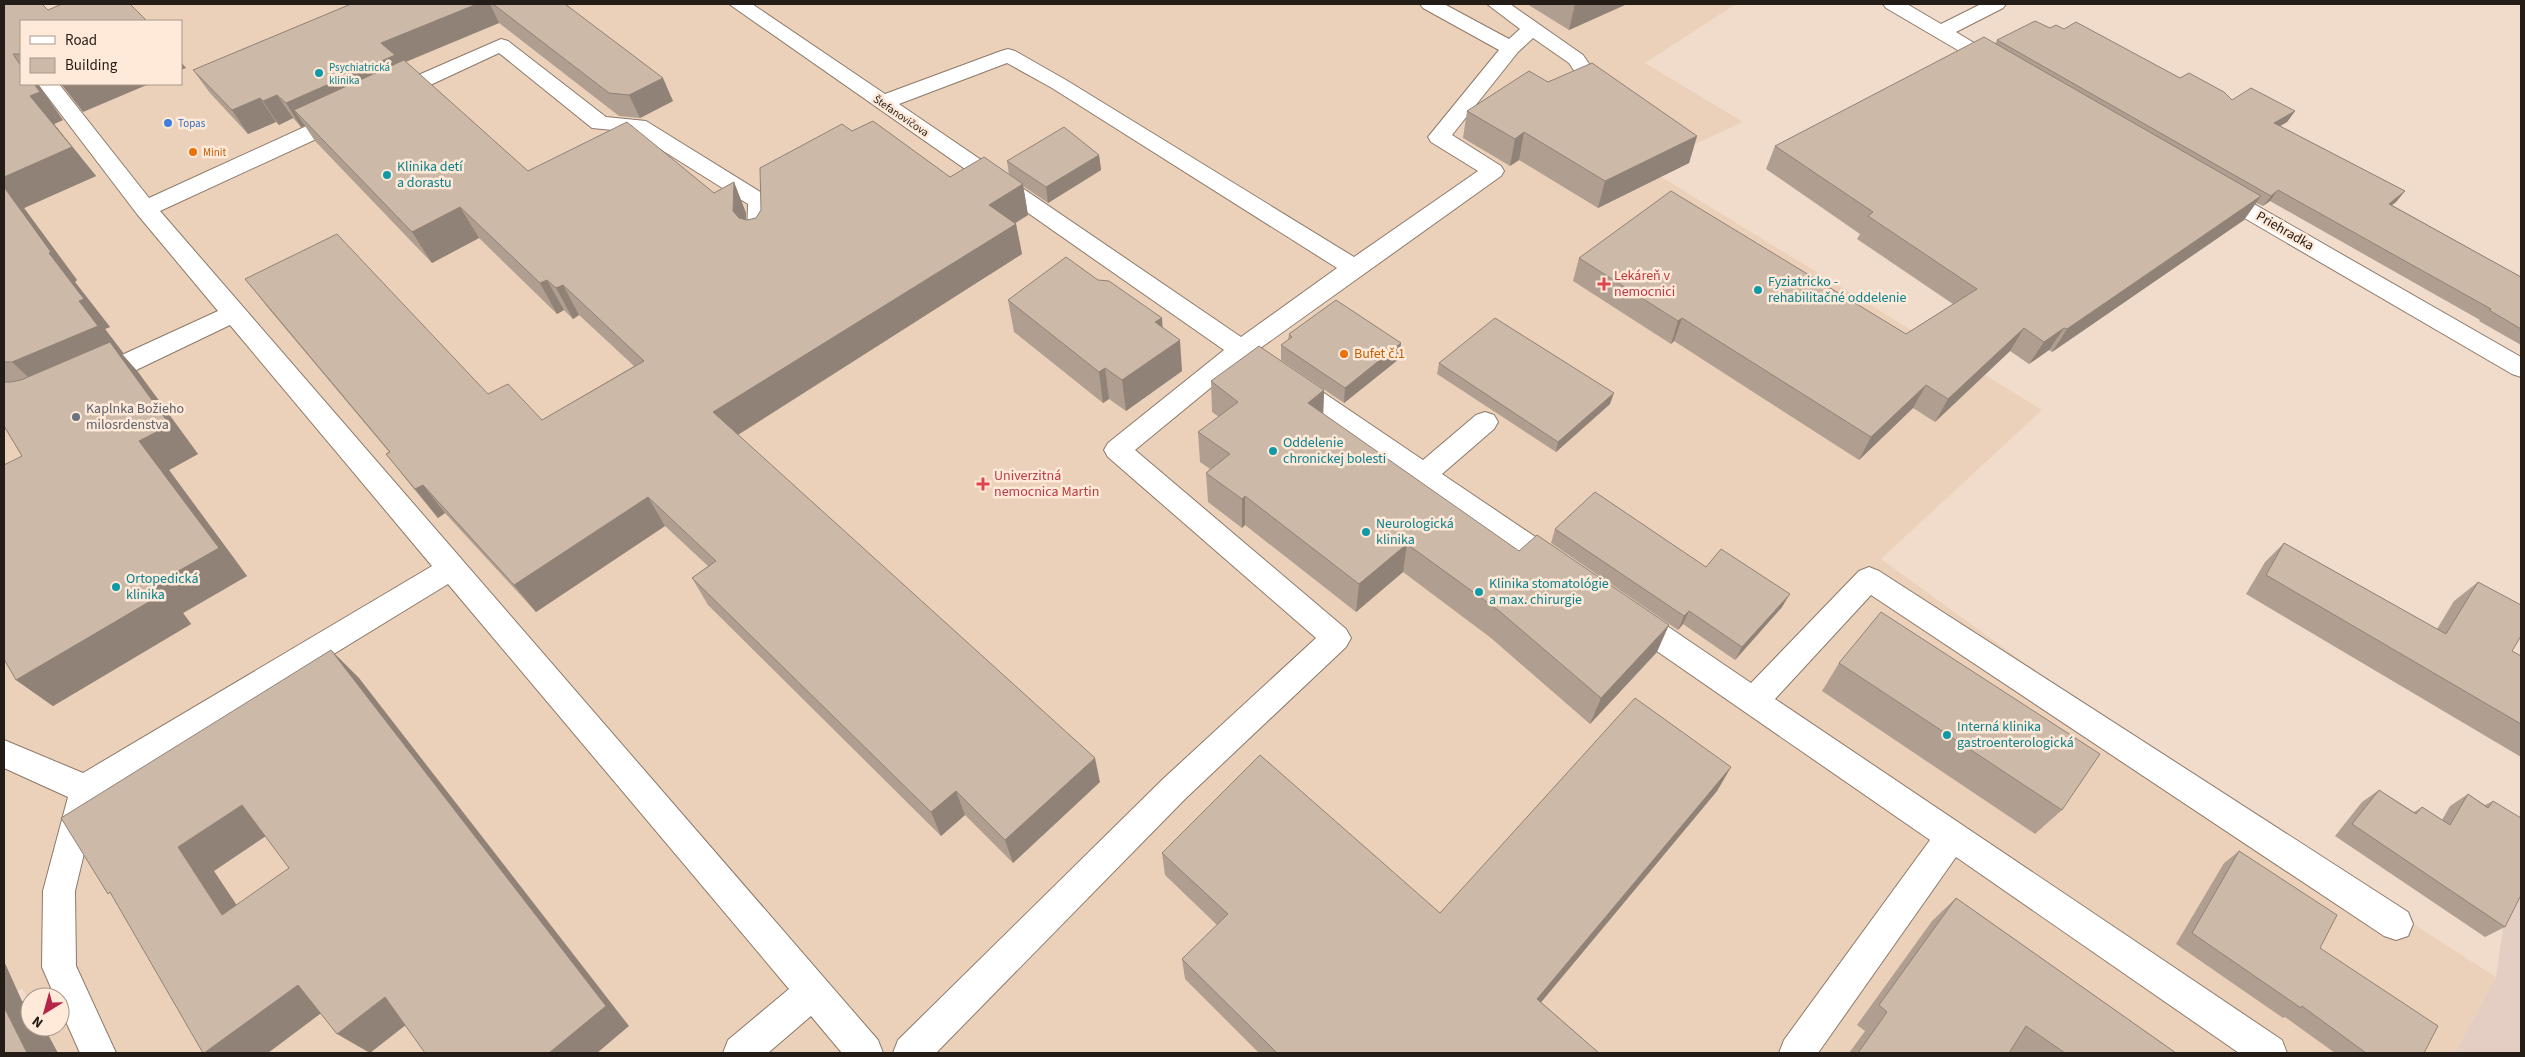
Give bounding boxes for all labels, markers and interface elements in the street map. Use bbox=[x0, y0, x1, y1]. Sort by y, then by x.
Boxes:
legend bbox=[20, 20, 182, 85]
text: Road bbox=[65, 30, 97, 51]
text: Building bbox=[65, 55, 118, 76]
place label: Psychiatrická klinika bbox=[329, 60, 390, 88]
marker: Psychiatrická klinika bbox=[313, 67, 325, 79]
street label: Štefanovičova bbox=[870, 92, 932, 140]
place label: Topas bbox=[178, 116, 206, 131]
marker: Topas bbox=[162, 117, 174, 129]
place label: Minit bbox=[203, 145, 226, 160]
marker: Minit bbox=[187, 146, 199, 158]
place label: Klinika detí a dorastu bbox=[397, 157, 463, 193]
marker: Klinika detí a dorastu bbox=[381, 169, 393, 181]
street label: Priehradka bbox=[2252, 206, 2318, 256]
place label: Lekáreň v nemocnici bbox=[1614, 266, 1675, 302]
place label: Fyziatricko - rehabilitačné oddelenie bbox=[1768, 272, 1906, 308]
marker: Lekáreň v nemocnici bbox=[1598, 278, 1610, 290]
marker: Fyziatricko - rehabilitačné oddelenie bbox=[1752, 284, 1764, 296]
place label: Bufet č.1 bbox=[1354, 344, 1405, 364]
marker: Bufet č.1 bbox=[1338, 348, 1350, 360]
place label: Kaplnka Božieho milosrdenstva bbox=[86, 399, 184, 435]
marker: Kaplnka Božieho milosrdenstva bbox=[70, 411, 82, 423]
place label: Oddelenie chronickej bolesti bbox=[1283, 433, 1386, 469]
marker: Oddelenie chronickej bolesti bbox=[1267, 445, 1279, 457]
place label: Univerzitná nemocnica Martin bbox=[994, 466, 1099, 502]
marker: Univerzitná nemocnica Martin bbox=[976, 477, 990, 491]
place label: Neurologická klinika bbox=[1376, 514, 1454, 550]
marker: Neurologická klinika bbox=[1360, 526, 1372, 538]
place label: Ortopedická klinika bbox=[126, 569, 198, 605]
place label: Klinika stomatológie a max. chirurgie bbox=[1489, 574, 1609, 610]
marker: Ortopedická klinika bbox=[110, 581, 122, 593]
marker: Klinika stomatológie a max. chirurgie bbox=[1473, 586, 1485, 598]
place label: Interná klinika gastroenterologická bbox=[1957, 717, 2074, 753]
marker: Interná klinika gastroenterologická bbox=[1941, 729, 1953, 741]
north arrow bbox=[20, 987, 70, 1037]
text: N bbox=[28, 1011, 48, 1032]

